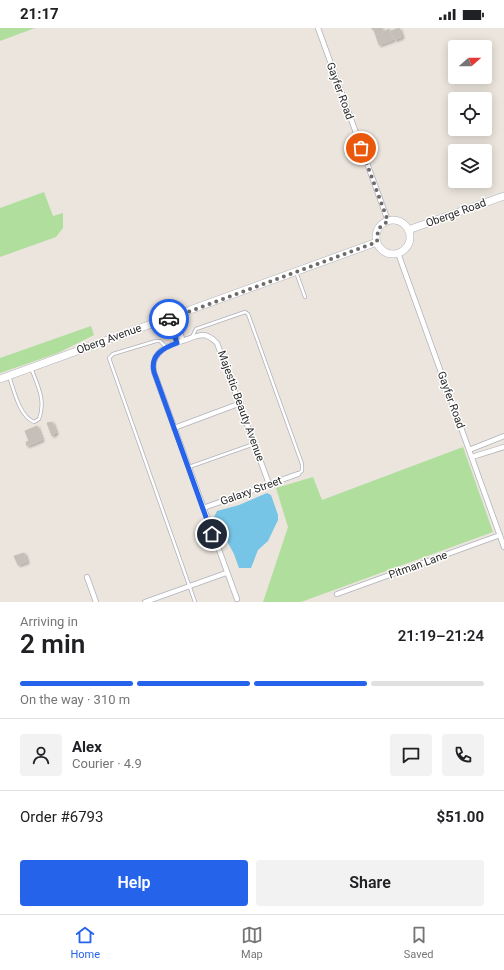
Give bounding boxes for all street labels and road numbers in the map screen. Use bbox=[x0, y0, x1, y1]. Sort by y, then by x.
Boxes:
street label: Gayfer Road bbox=[324, 61, 356, 121]
street label: Oberge Road bbox=[424, 196, 488, 230]
street label: Oberg Avenue bbox=[75, 321, 143, 357]
street label: Majestic Beauty Avenue bbox=[215, 349, 267, 463]
street label: Gayfer Road bbox=[435, 370, 467, 430]
street label: Galaxy Street bbox=[218, 474, 284, 508]
street label: Pitman Lane bbox=[387, 548, 449, 582]

